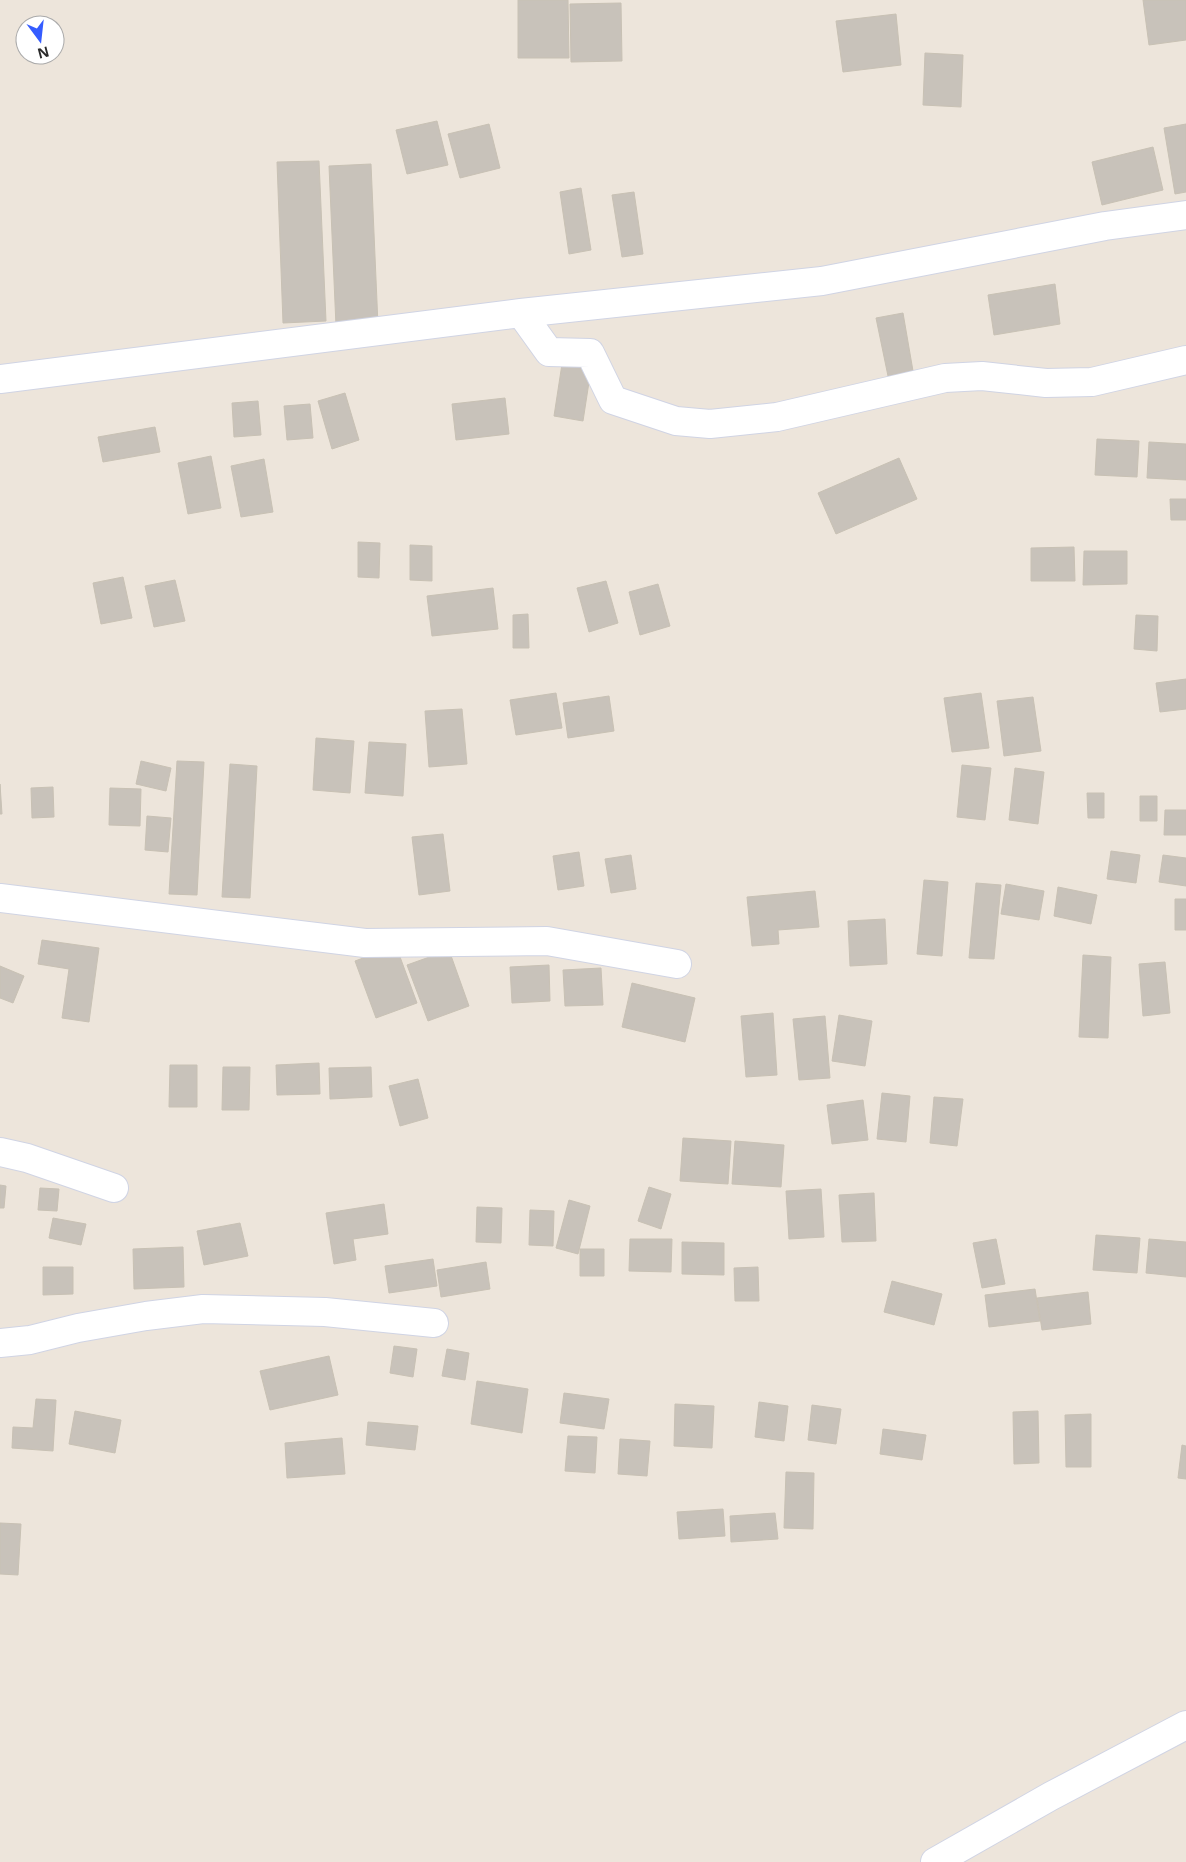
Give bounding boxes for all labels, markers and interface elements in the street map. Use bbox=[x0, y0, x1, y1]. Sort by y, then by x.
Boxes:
north arrow bbox=[15, 15, 65, 65]
text: N bbox=[36, 42, 51, 64]

